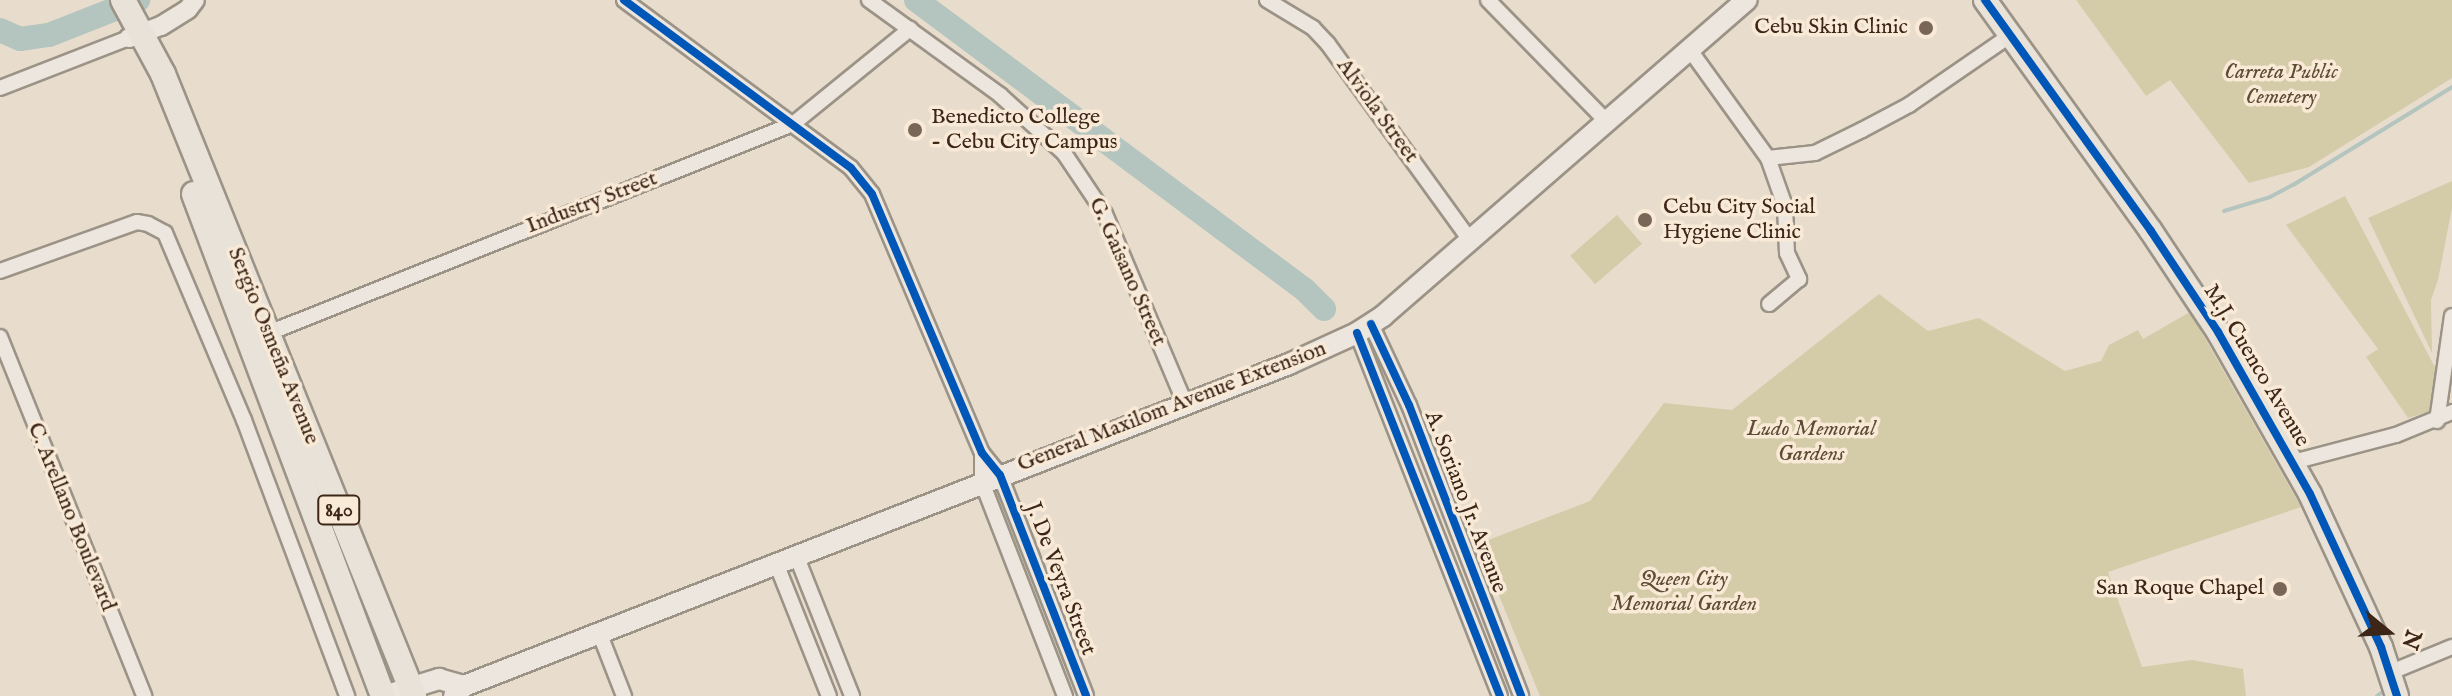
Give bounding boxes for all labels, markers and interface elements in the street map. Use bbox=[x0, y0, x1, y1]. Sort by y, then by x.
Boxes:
place label: Cebu Skin Clinic bbox=[1754, 15, 1908, 41]
marker: Cebu Skin Clinic bbox=[1915, 17, 1937, 39]
street label: Alviola Street bbox=[1330, 54, 1424, 168]
park label: Carreta Public Cemetery bbox=[2224, 59, 2338, 110]
place label: Benedicto College - Cebu City Campus bbox=[931, 104, 1118, 156]
marker: Benedicto College - Cebu City Campus bbox=[906, 121, 924, 139]
street label: Industry Street bbox=[523, 166, 661, 240]
street label: G. Gaisano Street bbox=[1082, 194, 1172, 350]
place label: Cebu City Social Hygiene Clinic bbox=[1663, 194, 1815, 246]
marker: Cebu City Social Hygiene Clinic bbox=[1634, 209, 1656, 231]
street label: Sergio Osmeña Avenue bbox=[221, 244, 325, 448]
street label: M.J. Cuenco Avenue bbox=[2197, 280, 2315, 452]
street label: General Maxilom Avenue Extension bbox=[1014, 336, 1330, 478]
street label: A. Soriano Jr. Avenue bbox=[1418, 407, 1512, 597]
park label: Ludo Memorial Gardens bbox=[1747, 416, 1875, 468]
street label: C. Arellano Boulevard bbox=[21, 419, 121, 615]
road number: 840 bbox=[317, 494, 361, 526]
street label: J. De Veyra Street bbox=[1019, 499, 1101, 659]
park label: Queen City Memorial Garden bbox=[1611, 566, 1757, 618]
place label: San Roque Chapel bbox=[2096, 576, 2264, 602]
marker: San Roque Chapel bbox=[2271, 580, 2289, 598]
north arrow bbox=[2348, 592, 2428, 672]
text: N bbox=[2395, 626, 2427, 653]

